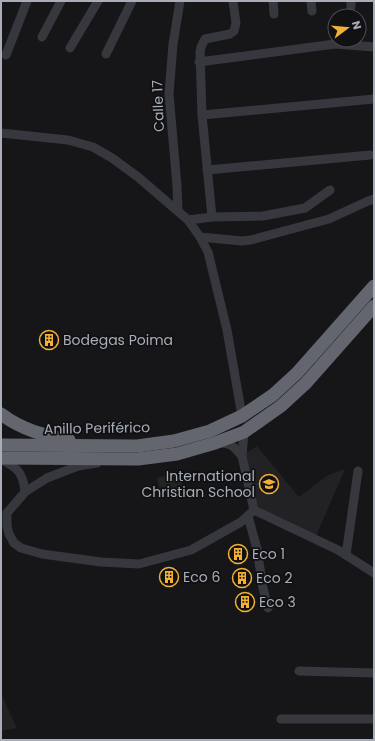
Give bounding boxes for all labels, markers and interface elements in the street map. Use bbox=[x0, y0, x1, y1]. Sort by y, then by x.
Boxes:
north arrow bbox=[327, 8, 367, 48]
text: N bbox=[348, 19, 365, 31]
street label: Calle 17 bbox=[147, 79, 169, 132]
building icon: Bodegas Poima bbox=[38, 329, 60, 351]
place label: Bodegas Poima bbox=[63, 330, 173, 350]
street label: Anillo Periférico bbox=[44, 417, 150, 439]
place label: International Christian School bbox=[142, 466, 255, 502]
school or university icon: International Christian School bbox=[258, 473, 280, 495]
building icon: Eco 1 bbox=[227, 543, 249, 565]
place label: Eco 1 bbox=[252, 544, 285, 564]
building icon: Eco 6 bbox=[158, 566, 180, 588]
place label: Eco 6 bbox=[183, 567, 220, 587]
building icon: Eco 2 bbox=[231, 567, 253, 589]
place label: Eco 2 bbox=[256, 568, 292, 588]
building icon: Eco 3 bbox=[234, 591, 256, 613]
place label: Eco 3 bbox=[259, 592, 296, 612]

